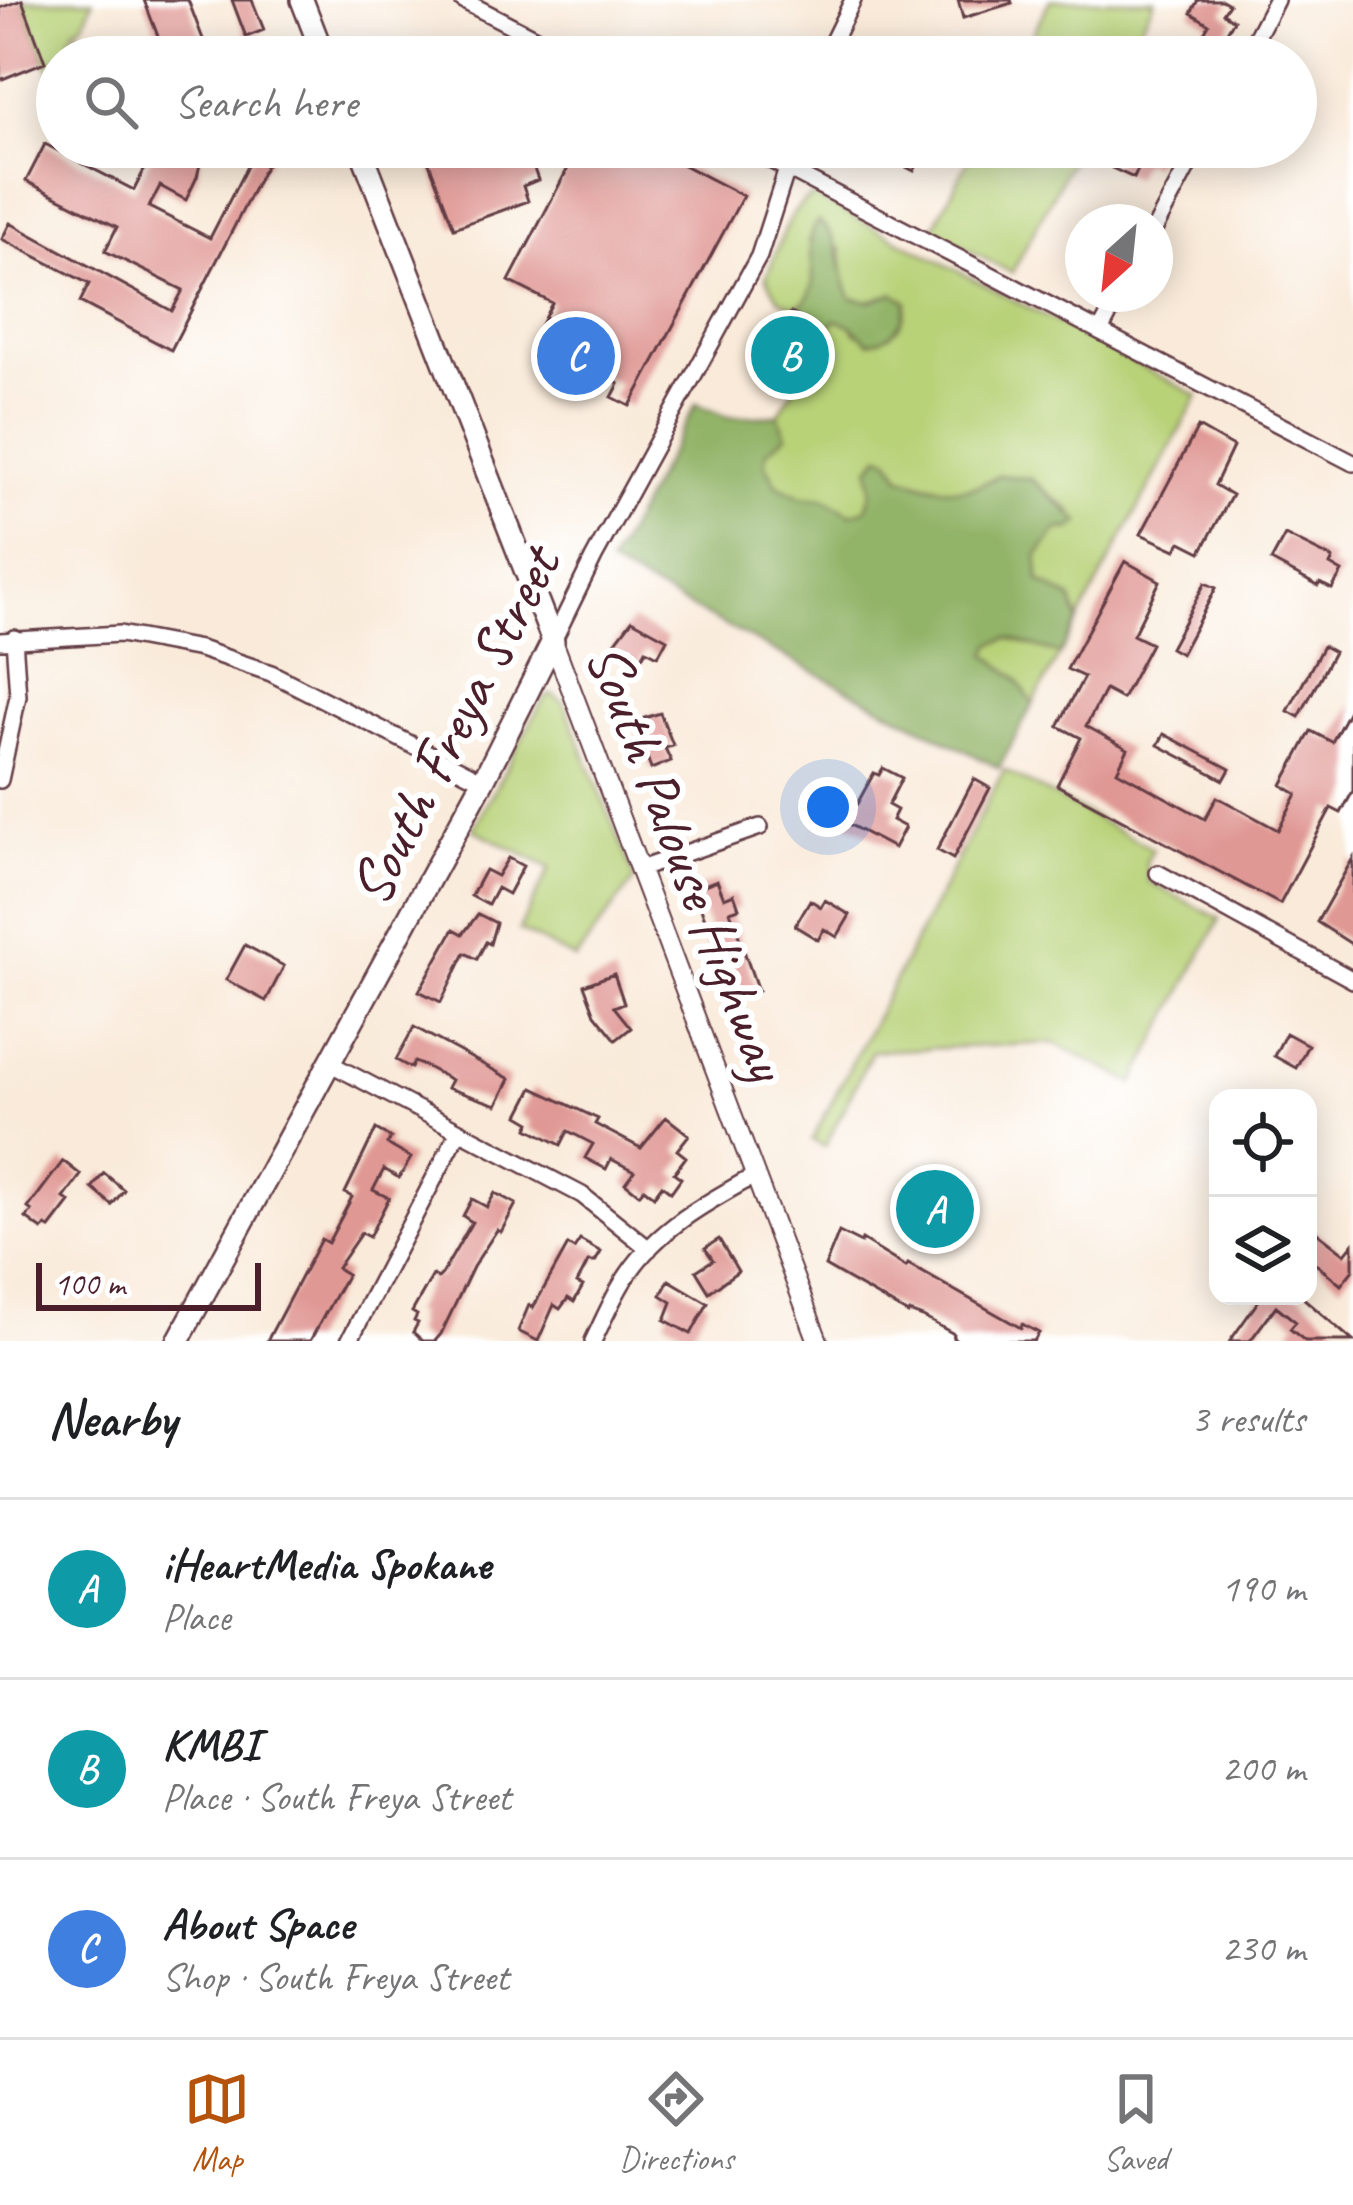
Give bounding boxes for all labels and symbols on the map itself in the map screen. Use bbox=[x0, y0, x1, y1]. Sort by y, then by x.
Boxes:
north arrow bbox=[1065, 204, 1173, 312]
pin: B bbox=[751, 310, 829, 400]
pin: C bbox=[537, 311, 615, 401]
street label: South Freya Street bbox=[331, 530, 579, 917]
street label: South Palouse Highway bbox=[569, 632, 806, 1093]
your location bbox=[798, 777, 858, 837]
pin: A bbox=[896, 1164, 974, 1254]
scale bar bbox=[36, 1257, 261, 1310]

